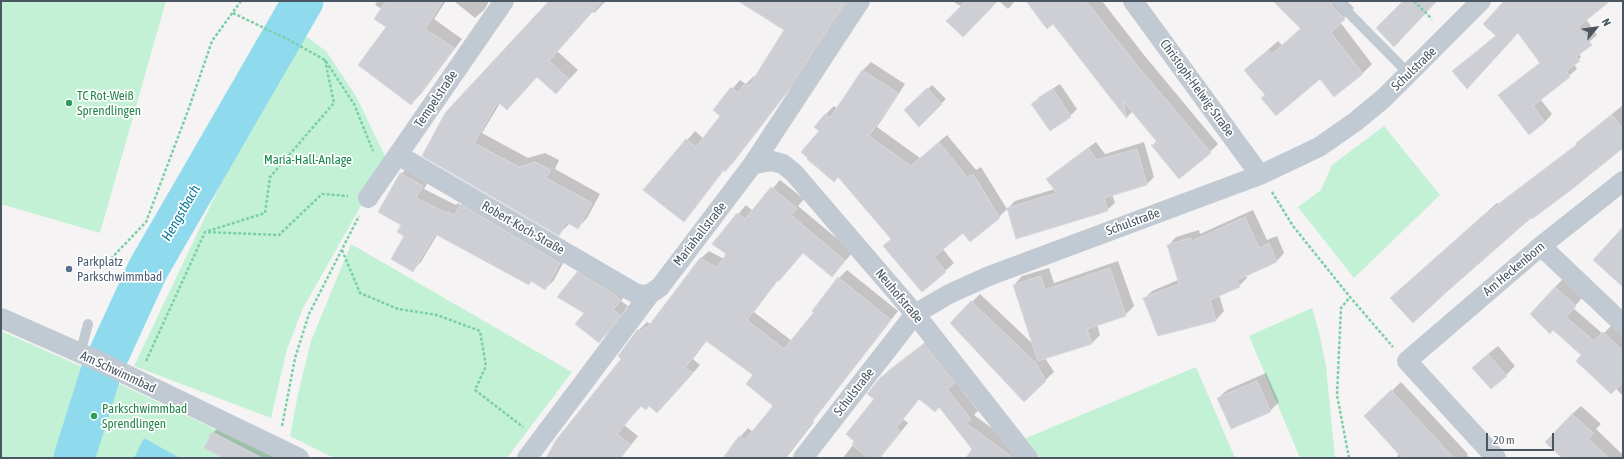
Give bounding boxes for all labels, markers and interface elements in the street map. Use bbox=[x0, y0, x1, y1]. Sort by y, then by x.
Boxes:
north arrow bbox=[1576, 8, 1616, 48]
text: N bbox=[1600, 16, 1613, 28]
street label: Christoph-Helwig-Straße bbox=[1157, 36, 1237, 140]
street label: Schulstraße bbox=[1388, 44, 1440, 94]
street label: Tempelstraße bbox=[411, 67, 461, 131]
place label: TC Rot-Weiß Sprendlingen bbox=[77, 88, 141, 119]
marker: TC Rot-Weiß Sprendlingen bbox=[64, 98, 74, 108]
park label: Maria-Hall-Anlage bbox=[264, 152, 352, 168]
water label: Hengstbach bbox=[158, 182, 204, 244]
street label: Robert-Koch-Straße bbox=[479, 198, 567, 258]
street label: Mariahallstraße bbox=[670, 199, 730, 269]
street label: Schulstraße bbox=[1104, 205, 1162, 239]
street label: Am Heckenborn bbox=[1480, 239, 1548, 299]
place label: Parkplatz Parkschwimmbad bbox=[77, 254, 162, 285]
marker: Parkplatz Parkschwimmbad bbox=[64, 264, 74, 274]
street label: Neuhofstraße bbox=[872, 266, 926, 326]
street label: Am Schwimmbad bbox=[78, 348, 158, 396]
street label: Schulstraße bbox=[831, 365, 877, 419]
place label: Parkschwimmbad Sprendlingen bbox=[102, 401, 187, 432]
marker: Parkschwimmbad Sprendlingen bbox=[89, 411, 99, 421]
scale bar bbox=[1488, 425, 1556, 451]
text: 20 m bbox=[1493, 433, 1515, 447]

